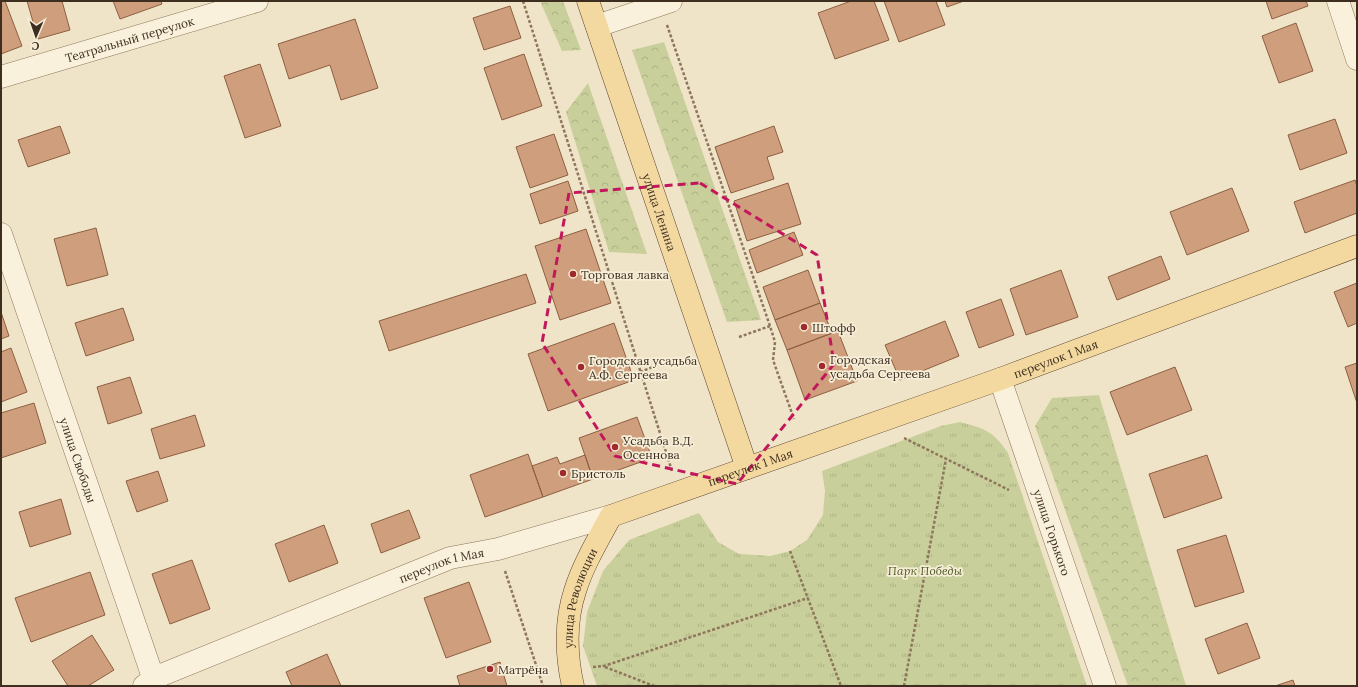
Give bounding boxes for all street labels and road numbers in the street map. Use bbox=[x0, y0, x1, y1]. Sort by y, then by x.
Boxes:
street label: Театральный переулок bbox=[63, 12, 196, 65]
street label: улица Ленина bbox=[640, 171, 680, 253]
street label: переулок 1 Мая bbox=[1011, 336, 1100, 381]
street label: улица Свободы bbox=[57, 416, 100, 505]
street label: переулок 1 Мая bbox=[706, 445, 795, 489]
street label: улица Горького bbox=[1031, 487, 1074, 577]
street label: переулок 1 Мая bbox=[397, 544, 485, 585]
street label: улица Революции bbox=[560, 545, 600, 649]

